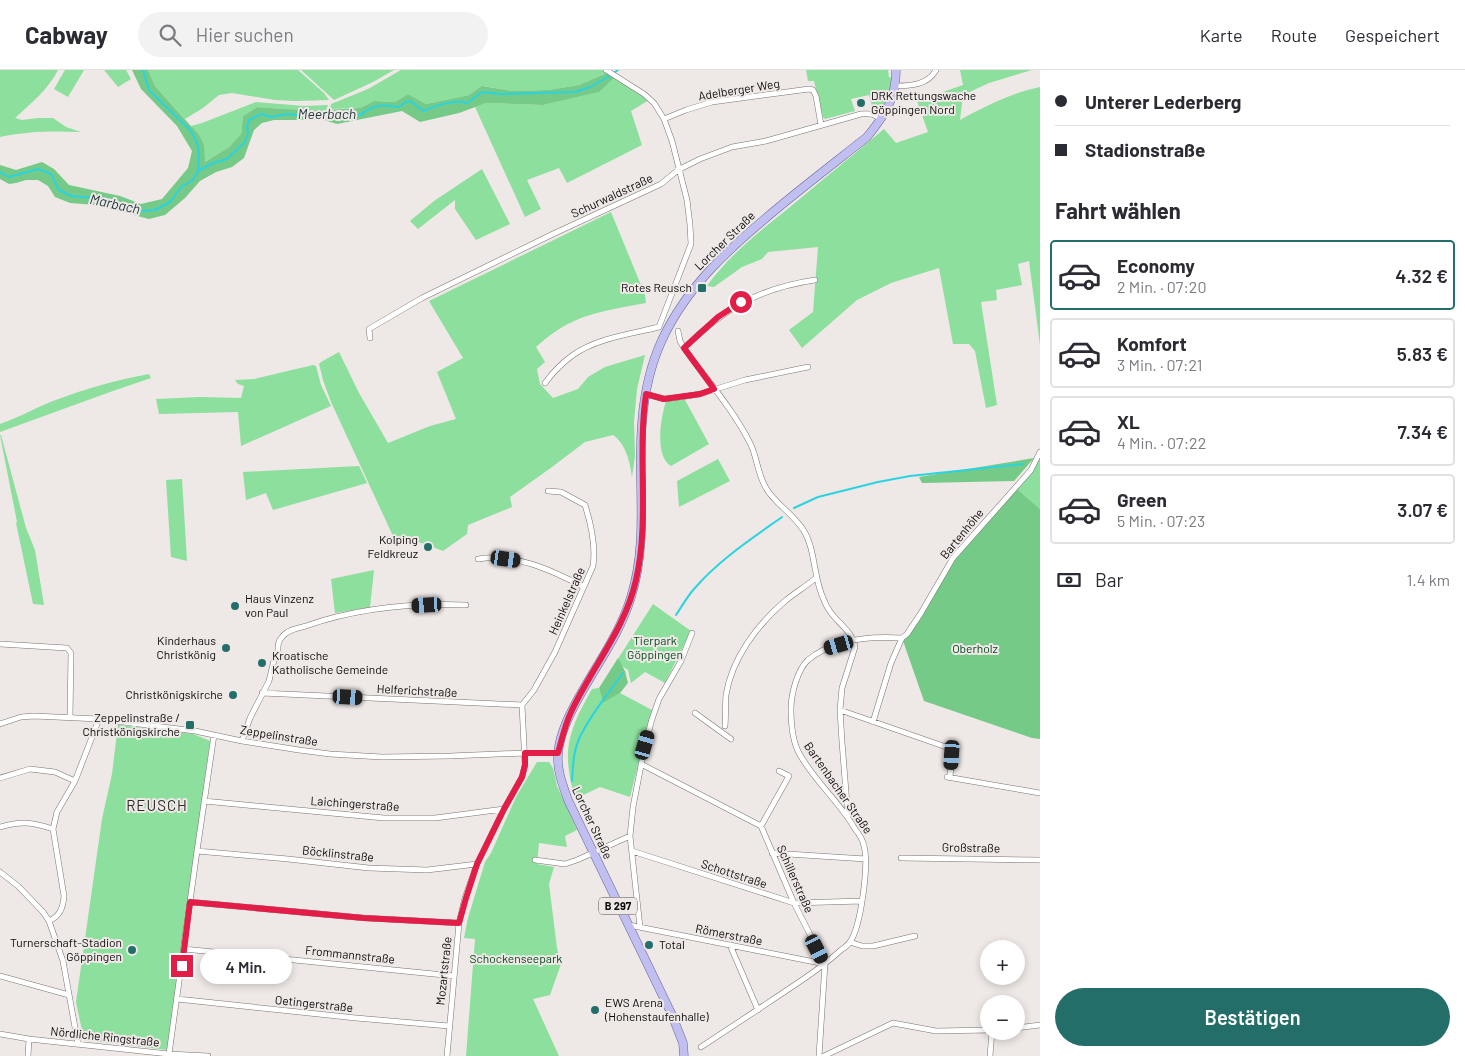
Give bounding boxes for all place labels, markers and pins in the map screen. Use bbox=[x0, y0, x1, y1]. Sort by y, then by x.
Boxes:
place label: DRK Rettungswache Göppingen Nord bbox=[871, 88, 976, 116]
marker: DRK Rettungswache Göppingen Nord bbox=[855, 97, 867, 109]
place label: Rotes Reusch bbox=[621, 280, 692, 294]
marker: Rotes Reusch bbox=[696, 282, 708, 294]
place label: Kolping Feldkreuz bbox=[367, 532, 418, 560]
marker: Kolping Feldkreuz bbox=[422, 541, 434, 553]
place label: Haus Vinzenz von Paul bbox=[245, 591, 314, 619]
marker: Haus Vinzenz von Paul bbox=[229, 600, 241, 612]
place label: Kinderhaus Christkönig bbox=[157, 633, 216, 661]
marker: Kinderhaus Christkönig bbox=[220, 642, 232, 654]
place label: Kroatische Katholische Gemeinde bbox=[272, 648, 388, 676]
marker: Kroatische Katholische Gemeinde bbox=[256, 657, 268, 669]
place label: Christkönigskirche bbox=[125, 687, 223, 701]
marker: Christkönigskirche bbox=[227, 689, 239, 701]
place label: Zeppelinstraße / Christkönigskirche bbox=[82, 710, 180, 738]
marker: Zeppelinstraße / Christkönigskirche bbox=[184, 719, 196, 731]
place label: Turnerschaft-Stadion Göppingen bbox=[10, 935, 122, 963]
place label: Total bbox=[659, 937, 685, 951]
marker: Total bbox=[643, 939, 655, 951]
marker: Turnerschaft-Stadion Göppingen bbox=[126, 944, 138, 956]
place label: EWS Arena (Hohenstaufenhalle) bbox=[604, 995, 710, 1023]
marker: EWS Arena (Hohenstaufenhalle) bbox=[589, 1004, 601, 1016]

